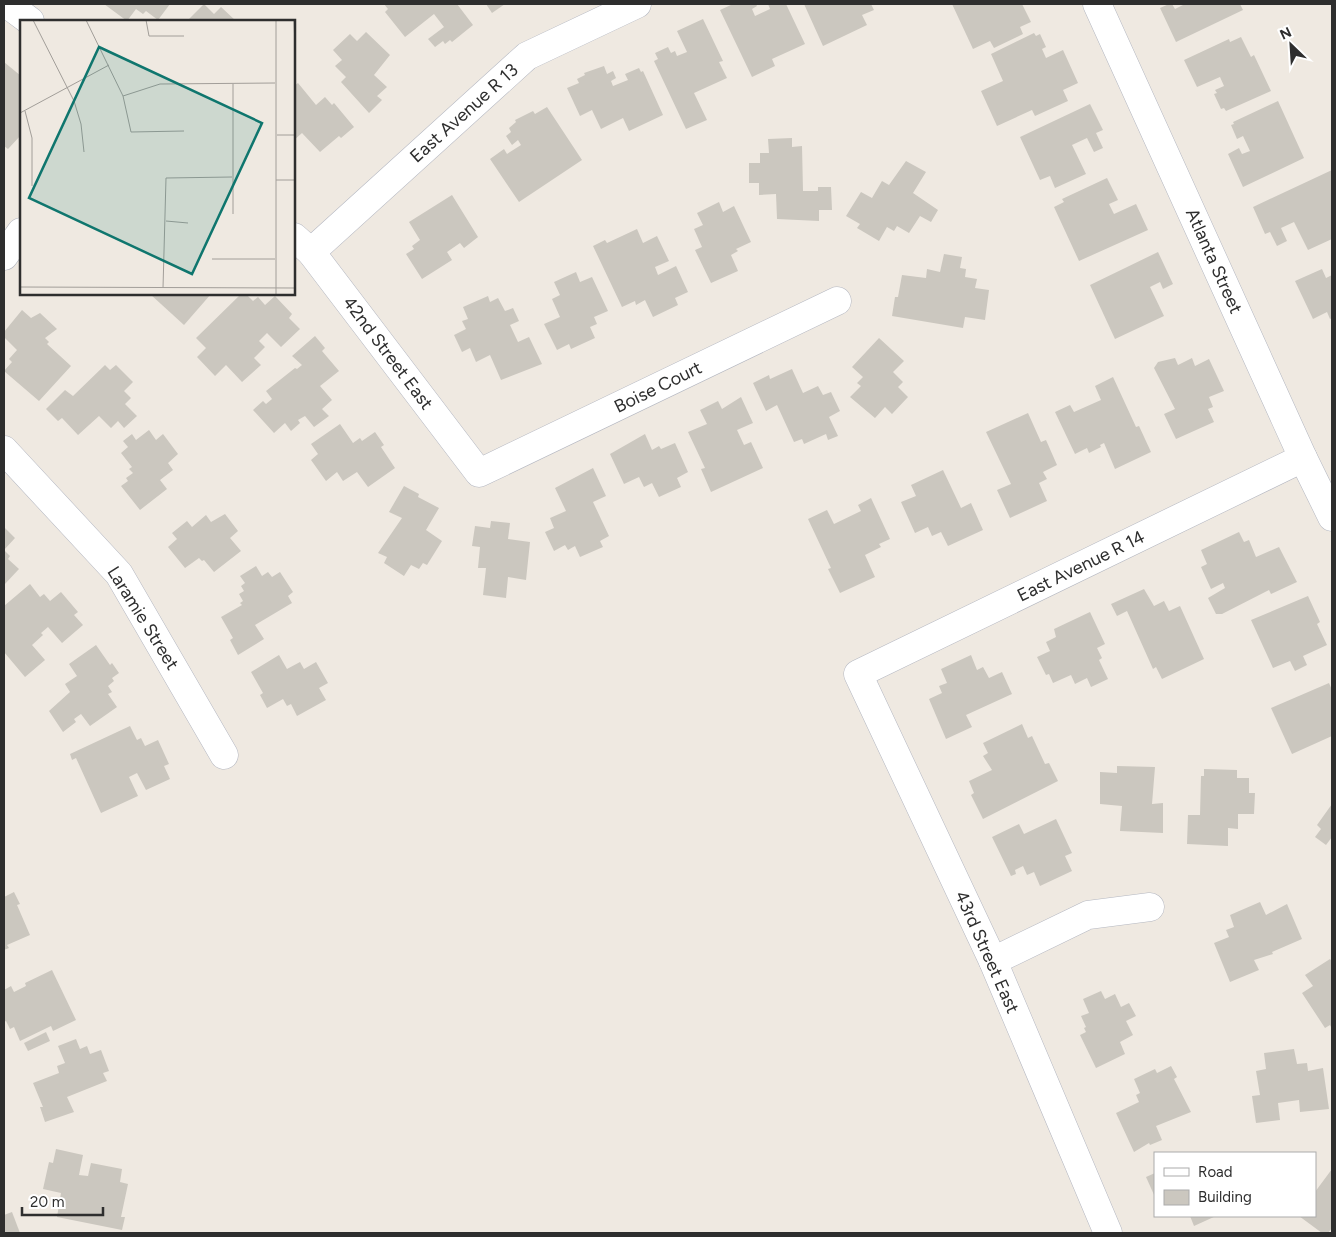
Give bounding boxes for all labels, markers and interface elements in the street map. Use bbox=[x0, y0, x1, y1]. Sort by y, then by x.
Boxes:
inset map bbox=[20, 20, 295, 295]
north arrow bbox=[1266, 20, 1316, 70]
text: N bbox=[1277, 24, 1294, 44]
street label: East Avenue R 13 bbox=[405, 59, 523, 167]
street label: Atlanta Street bbox=[1181, 205, 1247, 317]
street label: 42nd Street East bbox=[338, 292, 438, 414]
street label: Boise Court bbox=[611, 356, 706, 418]
street label: East Avenue R 14 bbox=[1014, 526, 1148, 606]
street label: Laramie Street bbox=[102, 562, 184, 674]
street label: 43rd Street East bbox=[950, 887, 1024, 1017]
legend bbox=[1154, 1152, 1316, 1217]
text: Road bbox=[1198, 1163, 1233, 1181]
scale bar bbox=[22, 1184, 104, 1216]
text: Building bbox=[1198, 1188, 1252, 1206]
text: 20 m bbox=[30, 1193, 64, 1211]

